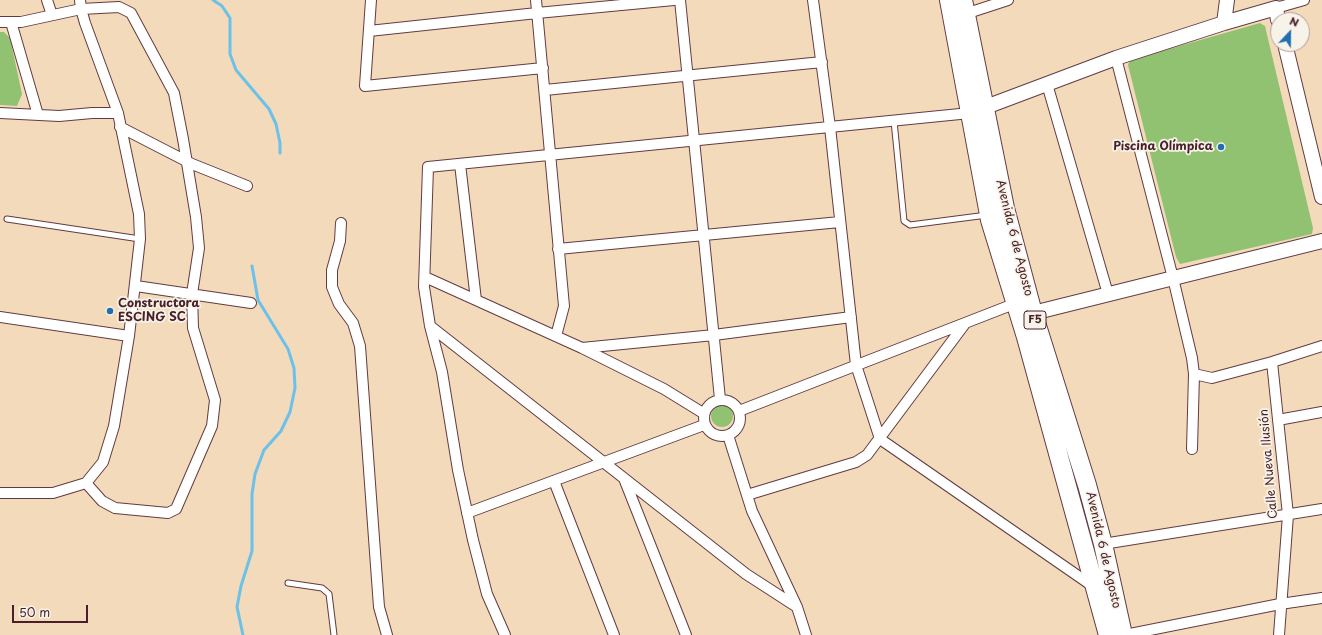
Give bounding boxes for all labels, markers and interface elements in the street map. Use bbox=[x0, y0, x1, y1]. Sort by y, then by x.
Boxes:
north arrow bbox=[1270, 12, 1310, 52]
text: N bbox=[1287, 12, 1302, 31]
place label: Piscina Olímpica bbox=[1113, 140, 1213, 154]
marker: Piscina Olímpica bbox=[1216, 142, 1226, 152]
street label: Avenida 6 de Agosto bbox=[993, 178, 1035, 298]
place label: Constructora ESCING SC bbox=[118, 297, 200, 325]
marker: Constructora ESCING SC bbox=[105, 306, 115, 316]
road number: F5 bbox=[1024, 311, 1046, 329]
street label: Calle Nueva Ilusión bbox=[1257, 409, 1281, 519]
street label: Avenida 6 de Agosto bbox=[1083, 490, 1123, 610]
scale bar bbox=[14, 597, 90, 623]
text: 50 m bbox=[19, 603, 50, 621]

